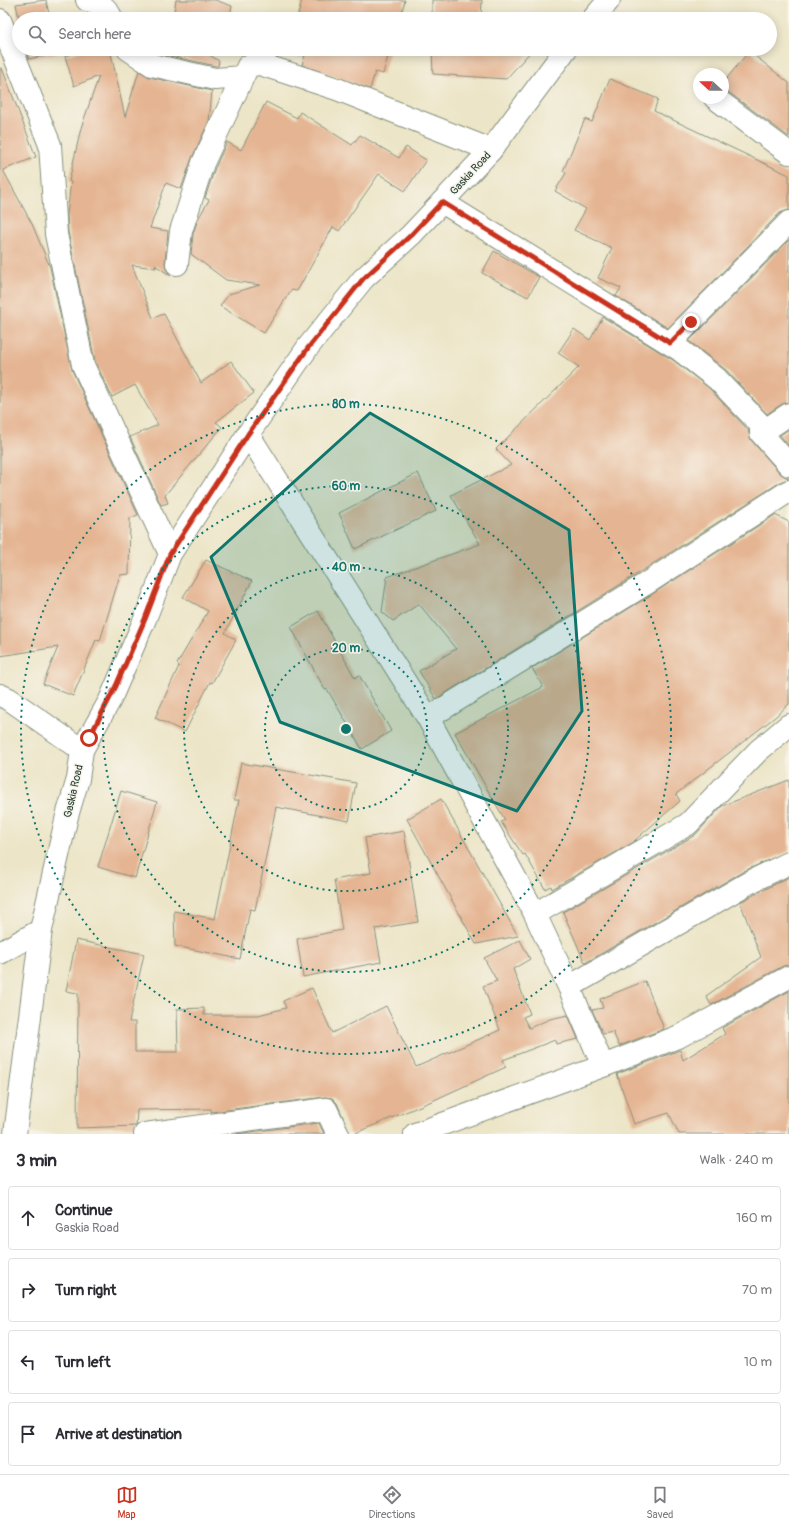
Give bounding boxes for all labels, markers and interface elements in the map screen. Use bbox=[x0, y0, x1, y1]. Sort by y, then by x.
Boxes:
search box bbox=[12, 12, 777, 56]
icon: search bbox=[26, 23, 48, 45]
text: Search here bbox=[58, 25, 131, 44]
north arrow bbox=[693, 68, 729, 104]
street label: Gaskia Road bbox=[447, 149, 494, 198]
route end bbox=[682, 313, 700, 331]
text: 80 m bbox=[332, 397, 360, 412]
text: 60 m bbox=[332, 479, 361, 494]
text: 40 m bbox=[331, 560, 361, 575]
text: 20 m bbox=[332, 641, 360, 656]
centre of rings bbox=[339, 722, 353, 736]
route start bbox=[80, 729, 98, 747]
street label: Gaskia Road bbox=[61, 763, 86, 819]
text: 3 min bbox=[16, 1150, 57, 1171]
text: Walk · 240 m bbox=[699, 1152, 773, 1168]
text: Continue bbox=[55, 1201, 113, 1220]
icon: ahead bbox=[17, 1207, 39, 1229]
text: 160 m bbox=[736, 1210, 772, 1226]
text: Gaskia Road bbox=[55, 1220, 119, 1236]
icon: right bbox=[17, 1279, 39, 1301]
text: Turn right bbox=[55, 1281, 116, 1300]
text: 70 m bbox=[742, 1282, 772, 1298]
icon: left bbox=[17, 1351, 39, 1373]
text: Turn left bbox=[55, 1353, 111, 1372]
text: 10 m bbox=[744, 1354, 772, 1370]
icon: arrive bbox=[17, 1423, 39, 1445]
text: Arrive at destination bbox=[55, 1425, 182, 1444]
tab: Map bbox=[116, 1484, 138, 1521]
tab: Directions bbox=[369, 1484, 415, 1521]
tab: Saved bbox=[646, 1484, 673, 1521]

